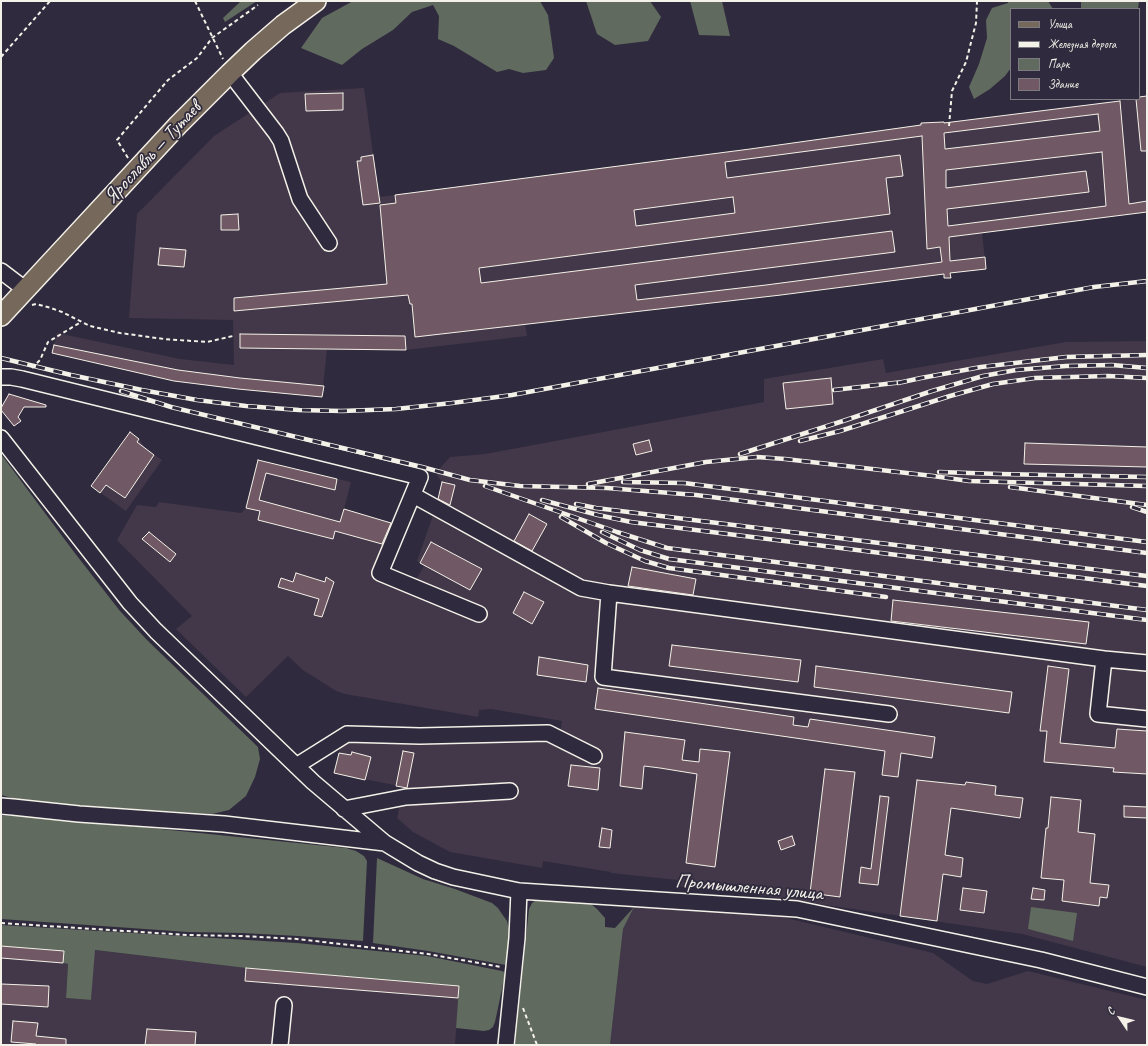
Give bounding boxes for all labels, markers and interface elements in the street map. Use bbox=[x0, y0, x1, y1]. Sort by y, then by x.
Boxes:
legend bbox=[1010, 8, 1140, 100]
text: Улица bbox=[1048, 16, 1072, 32]
text: Железная дорога bbox=[1048, 36, 1116, 52]
text: Парк bbox=[1048, 56, 1069, 72]
text: Здание bbox=[1048, 76, 1078, 92]
street label: Ярославль — Тутаев bbox=[99, 97, 207, 209]
street label: Промышленная улица bbox=[674, 870, 824, 906]
north arrow bbox=[1100, 998, 1140, 1038]
text: С bbox=[1103, 1005, 1117, 1017]

